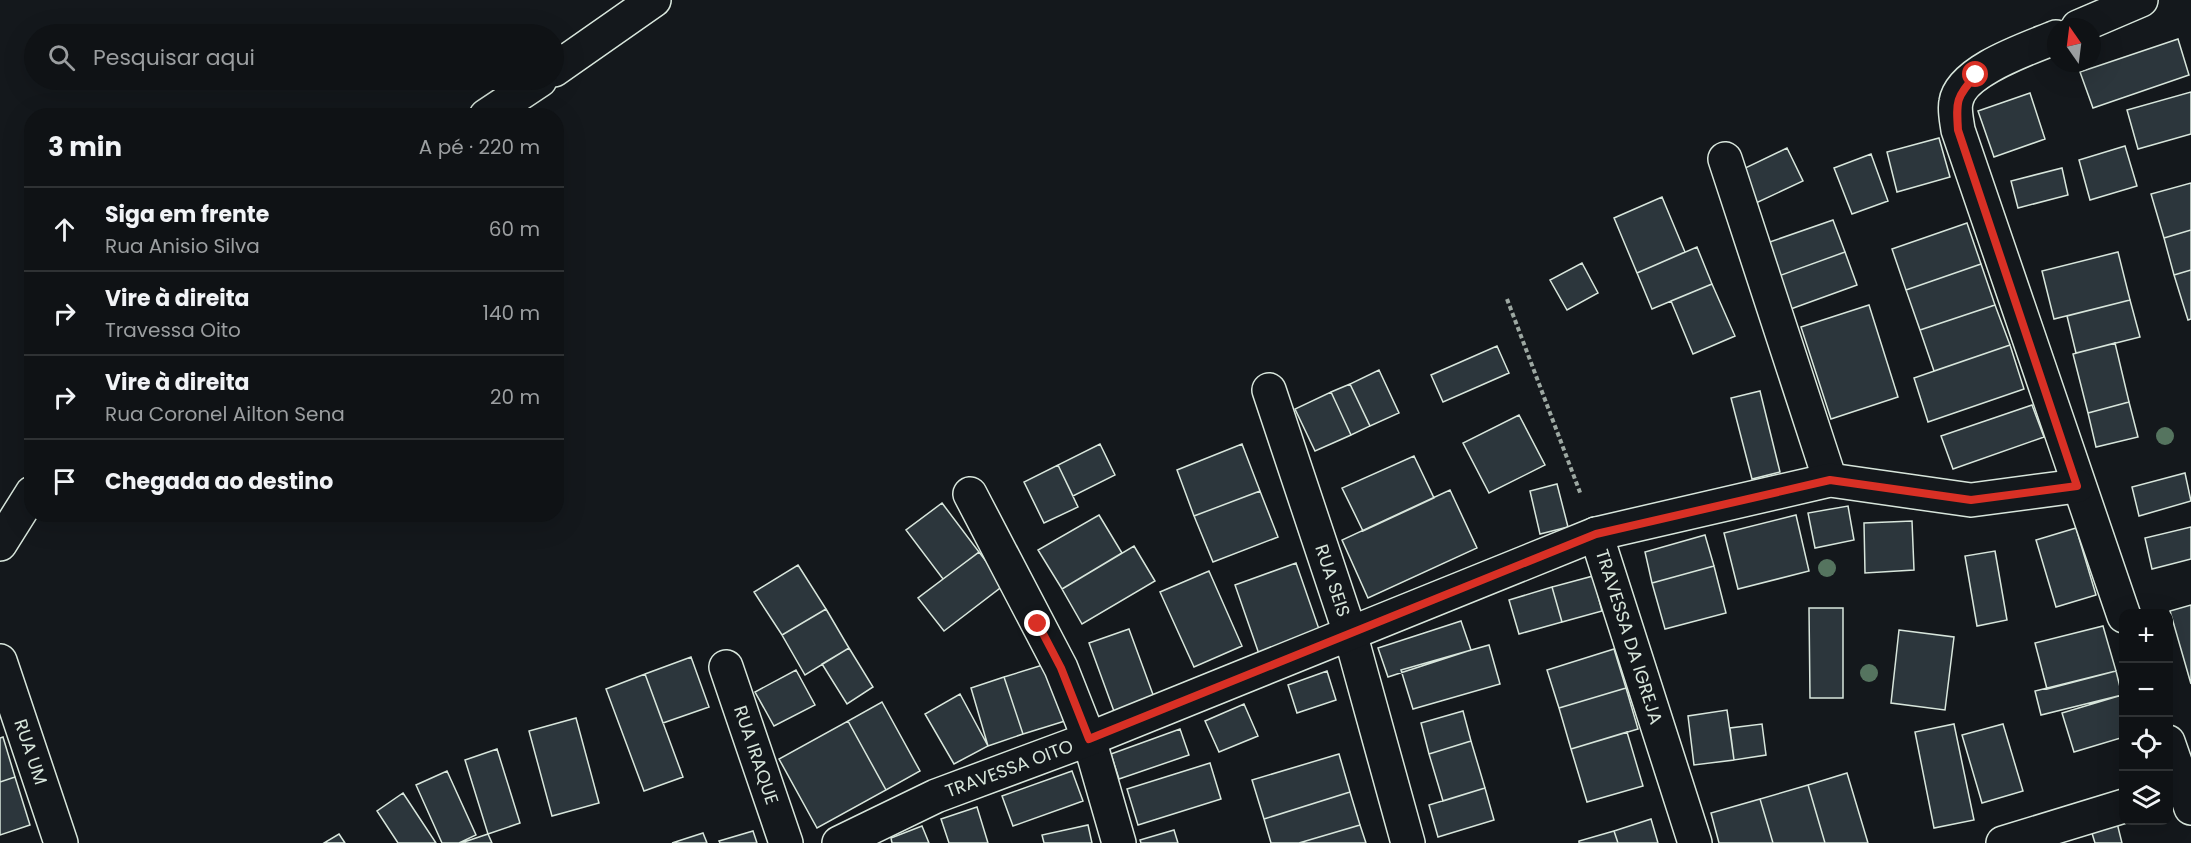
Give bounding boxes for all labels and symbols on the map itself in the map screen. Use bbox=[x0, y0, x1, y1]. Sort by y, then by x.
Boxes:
north arrow bbox=[2047, 18, 2101, 72]
route start bbox=[1962, 61, 1988, 87]
street label: RUA SEIS bbox=[1309, 541, 1357, 620]
street label: TRAVESSA DA IGREJA bbox=[1590, 546, 1669, 727]
route end bbox=[1024, 610, 1050, 636]
street label: RUA IRAQUE bbox=[728, 702, 785, 808]
street label: RUA UM bbox=[8, 716, 54, 788]
street label: TRAVESSA OITO bbox=[942, 733, 1077, 803]

